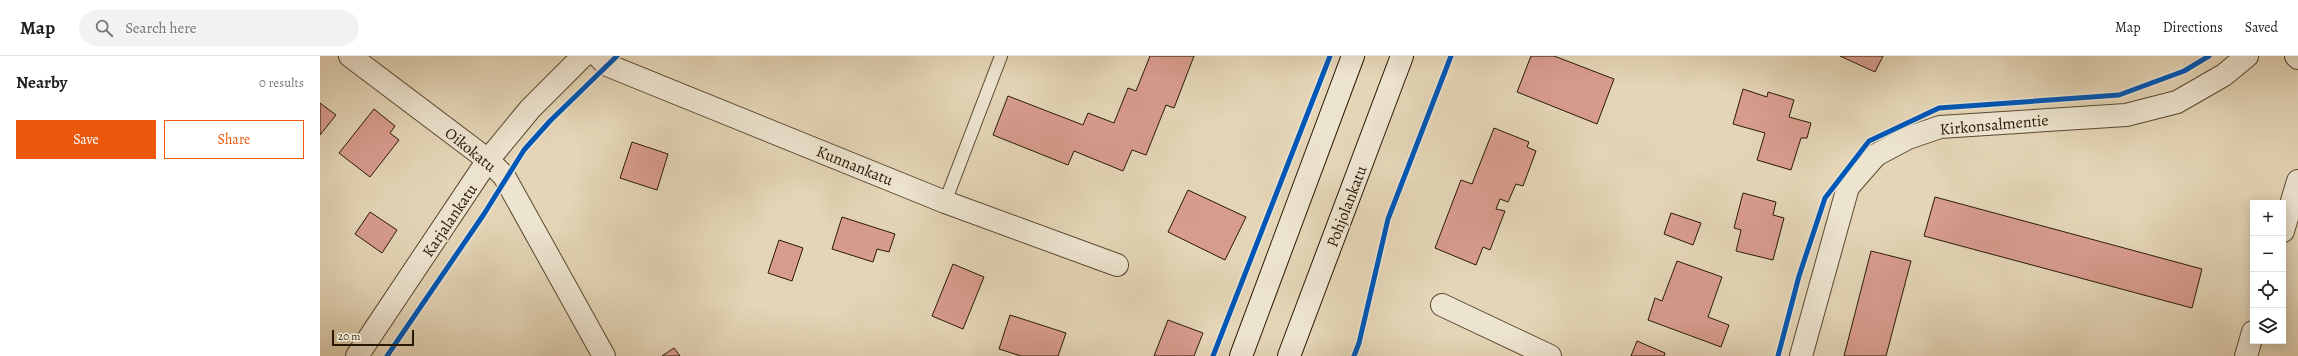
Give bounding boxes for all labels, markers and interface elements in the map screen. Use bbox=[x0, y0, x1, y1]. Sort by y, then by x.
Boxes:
search box bbox=[79, 10, 359, 46]
text: Map bbox=[20, 15, 55, 41]
icon: search bbox=[93, 17, 115, 39]
text: Search here bbox=[125, 18, 197, 38]
text: Map bbox=[2115, 18, 2141, 37]
text: Directions bbox=[2163, 18, 2223, 37]
text: Saved bbox=[2245, 18, 2278, 37]
text: Nearby bbox=[16, 71, 67, 94]
text: 0 results bbox=[259, 74, 304, 91]
street label: Kirkonsalmentie bbox=[1939, 109, 2049, 141]
button: Save bbox=[16, 120, 156, 159]
button: Share bbox=[164, 120, 304, 159]
street label: Oikokatu bbox=[440, 122, 501, 177]
street label: Kunnankatu bbox=[813, 141, 897, 191]
street label: Pohjolankatu bbox=[1321, 162, 1373, 250]
street label: Karjalankatu bbox=[417, 179, 483, 262]
map controls bbox=[2250, 200, 2286, 344]
button: + bbox=[2250, 200, 2286, 236]
button: − bbox=[2250, 236, 2286, 272]
button: locate bbox=[2250, 272, 2286, 308]
button: layers bbox=[2250, 308, 2286, 344]
scale bar bbox=[332, 328, 414, 347]
text: 20 m bbox=[338, 329, 360, 344]

